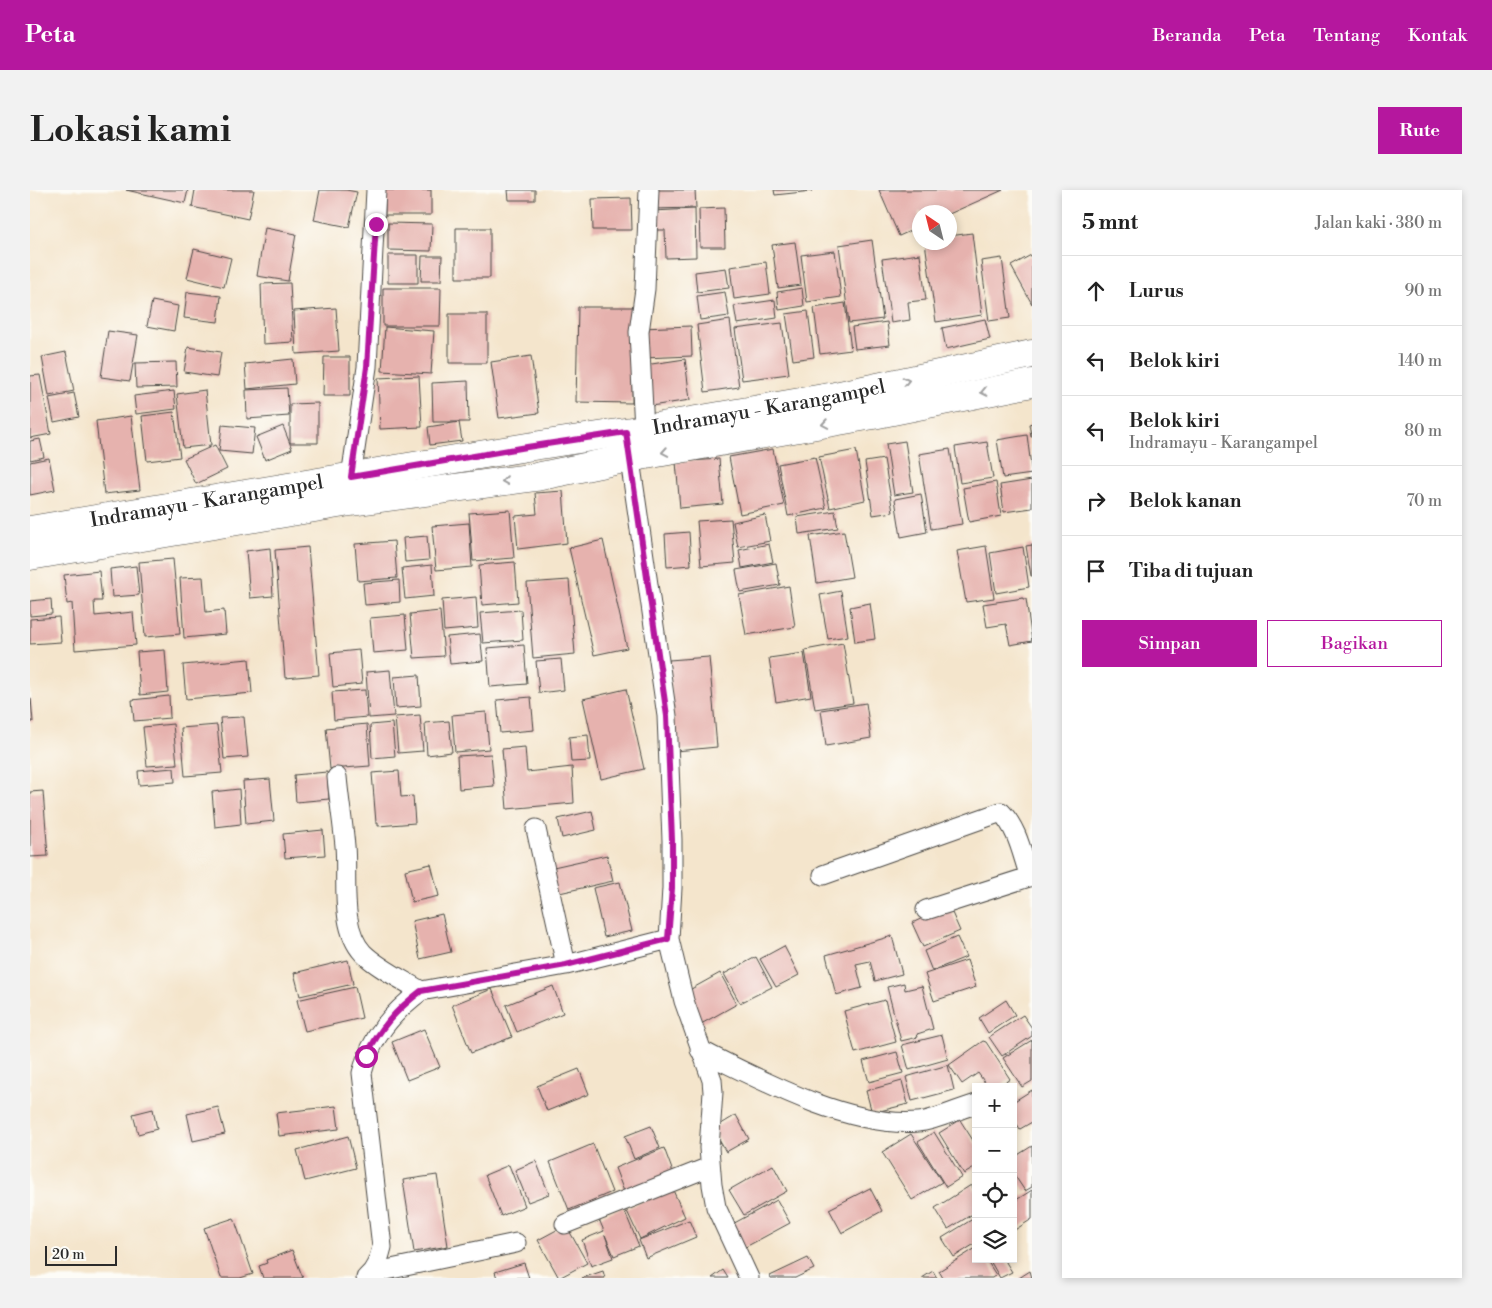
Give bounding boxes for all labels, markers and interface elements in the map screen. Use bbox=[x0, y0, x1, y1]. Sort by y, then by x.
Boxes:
text: Peta bbox=[25, 20, 75, 50]
text: Beranda bbox=[1153, 24, 1221, 47]
text: Peta bbox=[1249, 24, 1285, 47]
text: Tentang bbox=[1313, 24, 1380, 47]
text: Kontak bbox=[1408, 24, 1467, 47]
button: Rute bbox=[1378, 107, 1462, 154]
text: Lokasi kami bbox=[30, 109, 231, 152]
north arrow bbox=[912, 205, 957, 250]
text: 5 mnt bbox=[1082, 210, 1138, 236]
route end bbox=[365, 213, 388, 236]
text: Jalan kaki · 380 m bbox=[1315, 213, 1442, 233]
icon: ahead bbox=[1082, 277, 1110, 305]
text: Lurus bbox=[1129, 279, 1184, 303]
text: 90 m bbox=[1404, 281, 1442, 301]
icon: left bbox=[1082, 347, 1110, 375]
text: Belok kiri bbox=[1129, 349, 1219, 373]
text: 140 m bbox=[1398, 351, 1442, 371]
street label: Indramayu - Karangampel bbox=[651, 375, 888, 441]
one-way arrow bbox=[902, 376, 910, 386]
one-way arrow bbox=[980, 387, 989, 397]
text: Belok kiri bbox=[1129, 409, 1219, 433]
icon: left bbox=[1082, 417, 1110, 445]
one-way arrow bbox=[820, 418, 829, 428]
text: 80 m bbox=[1404, 421, 1442, 441]
text: Indramayu - Karangampel bbox=[1129, 433, 1318, 453]
one-way arrow bbox=[660, 446, 669, 456]
street label: Indramayu - Karangampel bbox=[88, 470, 325, 534]
one-way arrow bbox=[501, 475, 509, 486]
icon: right bbox=[1082, 487, 1110, 515]
text: Belok kanan bbox=[1129, 489, 1242, 513]
text: 70 m bbox=[1406, 491, 1442, 511]
icon: arrive bbox=[1082, 557, 1110, 585]
text: Tiba di tujuan bbox=[1129, 559, 1253, 583]
button: Simpan bbox=[1082, 620, 1257, 667]
button: Bagikan bbox=[1267, 620, 1442, 667]
route start bbox=[355, 1045, 378, 1068]
map controls bbox=[972, 1083, 1017, 1263]
button: + bbox=[972, 1083, 1017, 1128]
button: − bbox=[972, 1128, 1017, 1173]
button: locate bbox=[972, 1173, 1017, 1218]
button: layers bbox=[972, 1218, 1017, 1263]
scale bar bbox=[45, 1243, 118, 1266]
text: 20 m bbox=[52, 1246, 84, 1264]

